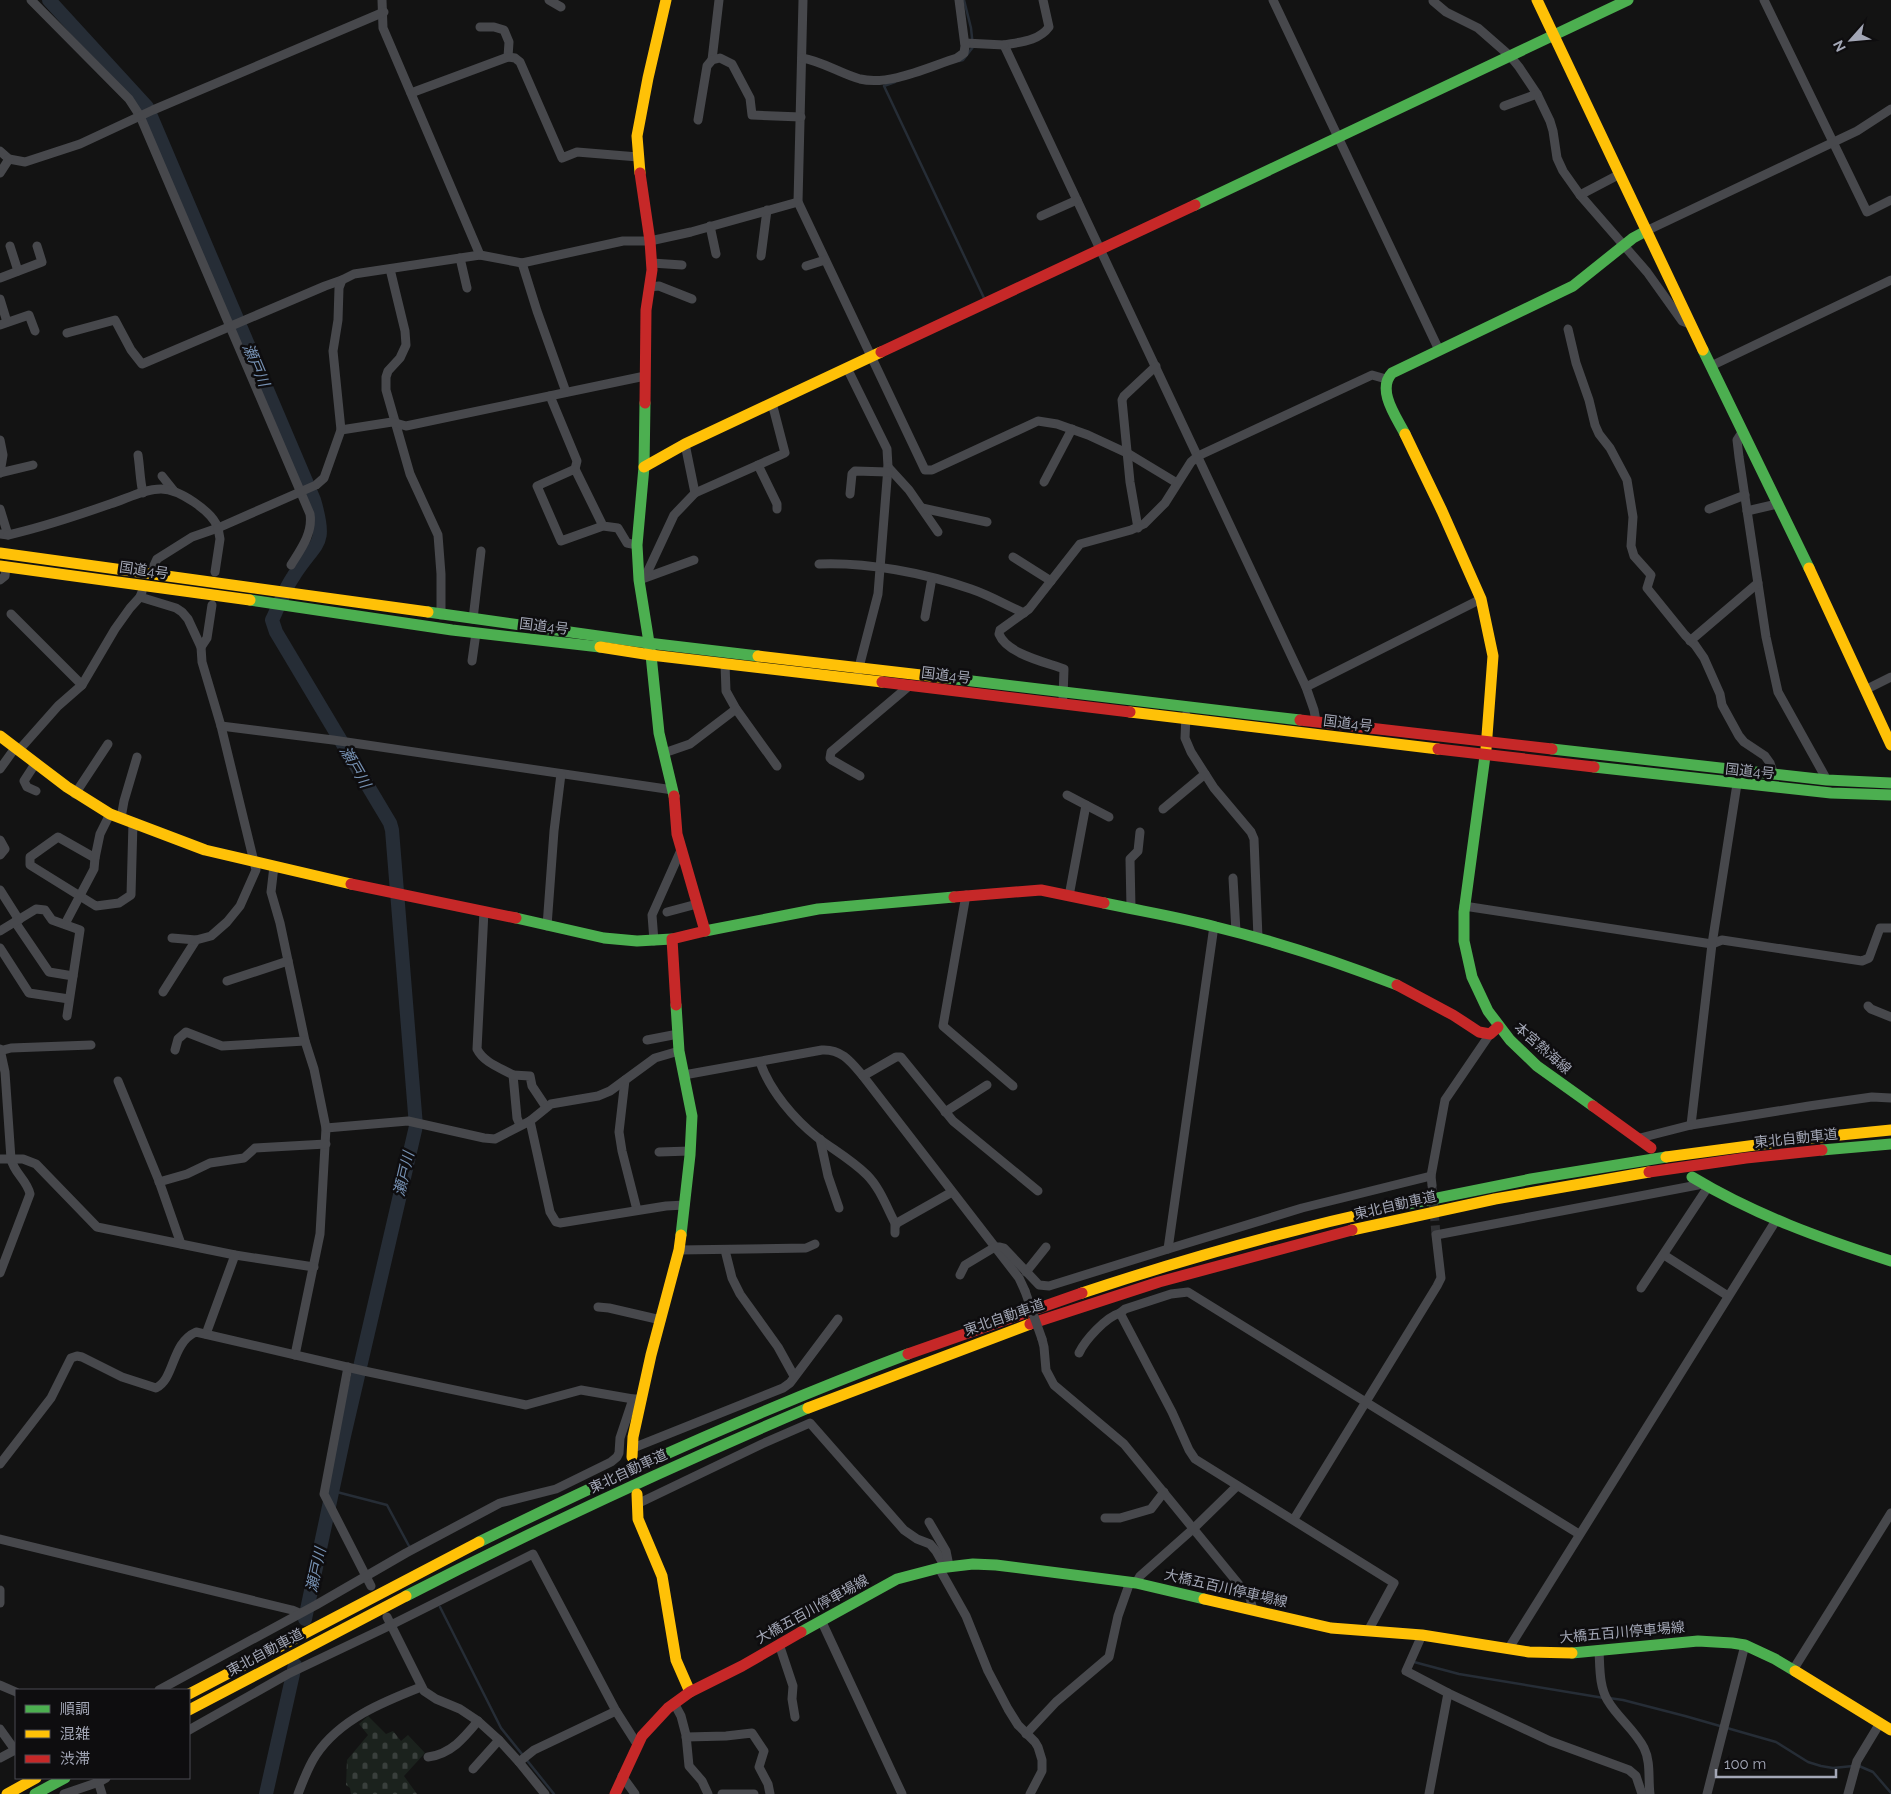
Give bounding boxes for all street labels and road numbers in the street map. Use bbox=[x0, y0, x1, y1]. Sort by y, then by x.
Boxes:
street label: 国道4号 bbox=[118, 559, 170, 581]
street label: 国道4号 bbox=[518, 615, 570, 637]
street label: 国道4号 bbox=[920, 664, 972, 686]
street label: 国道4号 bbox=[1322, 712, 1374, 734]
street label: 国道4号 bbox=[1724, 760, 1776, 782]
street label: 本宮熱海線 bbox=[1511, 1019, 1575, 1077]
street label: 東北自動車道 bbox=[1753, 1126, 1839, 1150]
street label: 東北自動車道 bbox=[1352, 1188, 1438, 1222]
street label: 東北自動車道 bbox=[962, 1296, 1046, 1338]
street label: 東北自動車道 bbox=[587, 1446, 669, 1496]
street label: 大橋五百川停車場線 bbox=[1163, 1566, 1289, 1610]
street label: 大橋五百川停車場線 bbox=[753, 1571, 871, 1647]
street label: 大橋五百川停車場線 bbox=[1559, 1619, 1685, 1645]
street label: 東北自動車道 bbox=[224, 1625, 306, 1679]

